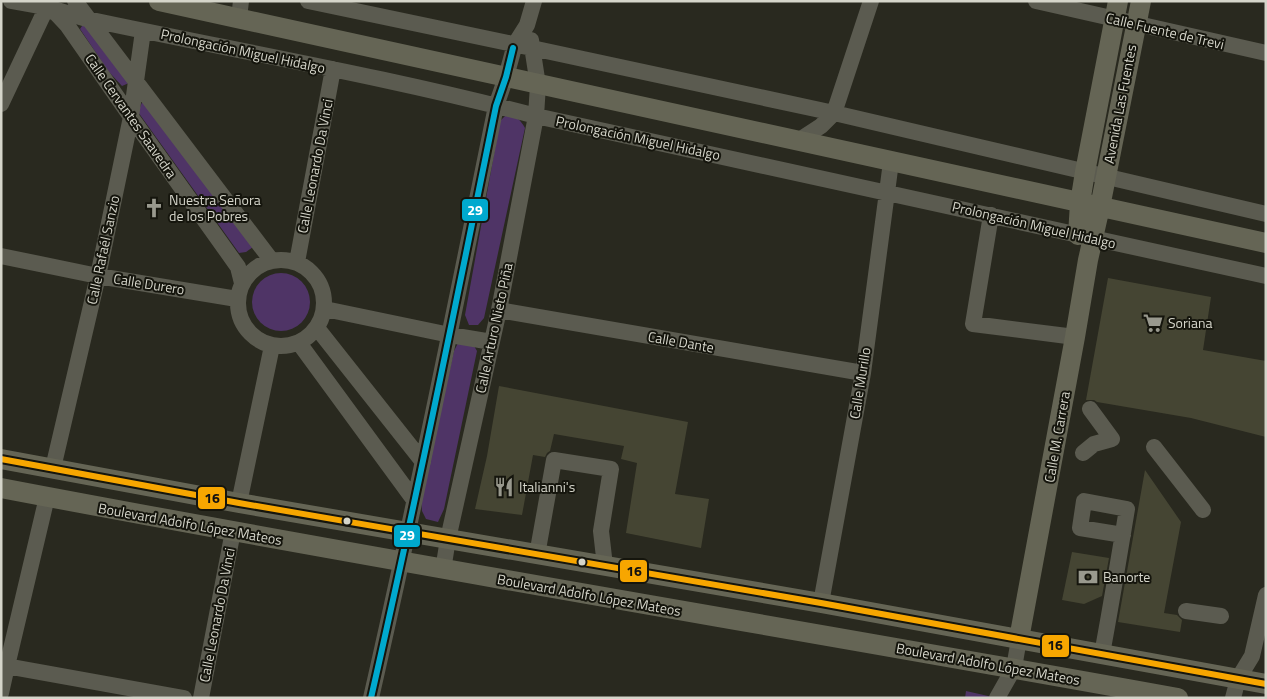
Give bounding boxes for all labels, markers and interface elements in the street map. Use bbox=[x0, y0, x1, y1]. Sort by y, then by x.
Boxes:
street label: Calle Fuente de Trevi bbox=[1104, 7, 1226, 54]
street label: Prolongación Miguel Hidalgo bbox=[159, 23, 327, 78]
street label: Avenida Las Fuentes bbox=[1098, 43, 1141, 165]
street label: Calle Cervantes Saavedra bbox=[80, 49, 182, 182]
street label: Calle Leonardo Da Vinci bbox=[291, 97, 338, 235]
street label: Prolongación Miguel Hidalgo bbox=[554, 110, 722, 165]
place label: Nuestra Señora de los Pobres bbox=[169, 189, 261, 226]
street label: Calle Rafaél Sanzio bbox=[81, 193, 124, 306]
street label: Prolongación Miguel Hidalgo bbox=[950, 195, 1118, 254]
church icon: Nuestra Señora de los Pobres bbox=[143, 197, 165, 219]
line badge: 29 bbox=[461, 198, 489, 222]
text: 29 bbox=[467, 199, 483, 220]
street label: Calle Arturo Nieto Piña bbox=[469, 261, 518, 395]
street label: Calle Durero bbox=[112, 268, 186, 299]
supermarket icon: Soriana bbox=[1142, 312, 1164, 334]
place label: Soriana bbox=[1168, 312, 1212, 333]
street label: Calle Dante bbox=[646, 325, 716, 358]
street label: Calle Murillo bbox=[843, 346, 876, 420]
street label: Calle M. Carrera bbox=[1038, 390, 1075, 484]
restaurant icon: Italianni's bbox=[493, 476, 515, 498]
place label: Italianni's bbox=[519, 476, 575, 497]
line badge: 16 bbox=[197, 486, 226, 510]
text: 16 bbox=[204, 487, 220, 508]
street label: Boulevard Adolfo López Mateos bbox=[97, 497, 284, 550]
unlabelled marker bbox=[342, 516, 352, 526]
line badge: 29 bbox=[393, 524, 421, 548]
text: 29 bbox=[399, 524, 415, 545]
street label: Calle Leonardo Da Vinci bbox=[193, 546, 240, 684]
unlabelled marker bbox=[577, 557, 587, 567]
line badge: 16 bbox=[619, 559, 648, 583]
text: 16 bbox=[626, 560, 642, 581]
bank icon: Banorte bbox=[1077, 566, 1099, 588]
place label: Banorte bbox=[1103, 566, 1150, 587]
street label: Boulevard Adolfo López Mateos bbox=[496, 568, 683, 621]
line badge: 16 bbox=[1041, 634, 1070, 658]
text: 16 bbox=[1047, 634, 1063, 655]
street label: Boulevard Adolfo López Mateos bbox=[895, 637, 1082, 690]

